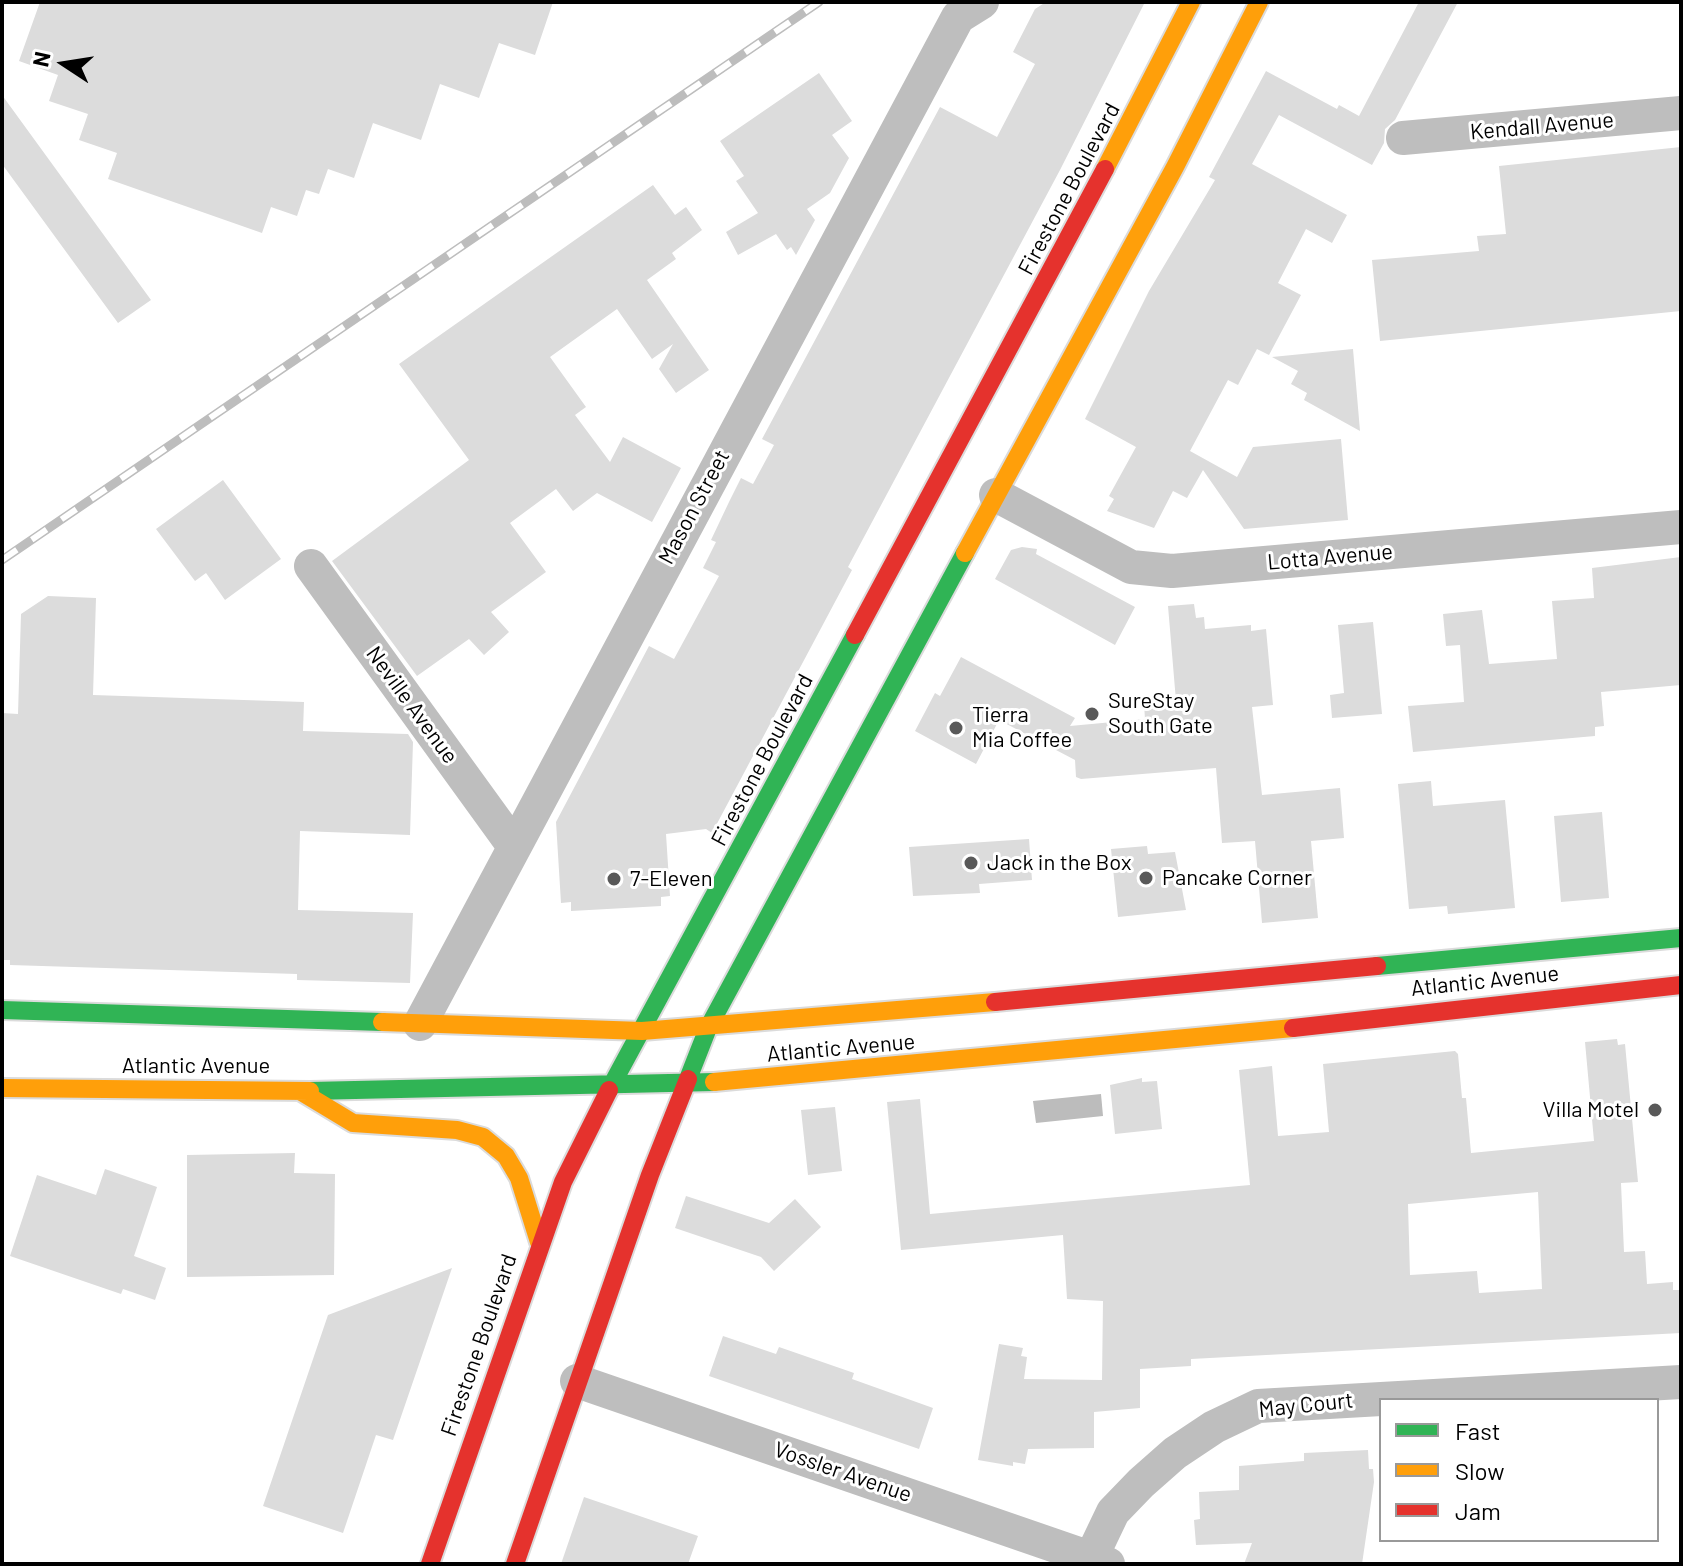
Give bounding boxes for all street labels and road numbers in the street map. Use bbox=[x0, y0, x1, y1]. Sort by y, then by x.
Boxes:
street label: Firestone Boulevard bbox=[1013, 98, 1125, 280]
street label: Kendall Avenue bbox=[1469, 107, 1615, 145]
street label: Mason Street bbox=[653, 445, 735, 569]
street label: Lotta Avenue bbox=[1266, 538, 1394, 576]
street label: Neville Avenue bbox=[361, 641, 463, 769]
street label: Firestone Boulevard bbox=[706, 669, 818, 851]
street label: Atlantic Avenue bbox=[1410, 960, 1560, 1002]
street label: Atlantic Avenue bbox=[766, 1028, 916, 1068]
street label: Atlantic Avenue bbox=[122, 1053, 270, 1079]
street label: Firestone Boulevard bbox=[435, 1250, 523, 1440]
street label: May Court bbox=[1257, 1387, 1355, 1423]
street label: Vossler Avenue bbox=[771, 1436, 915, 1508]

